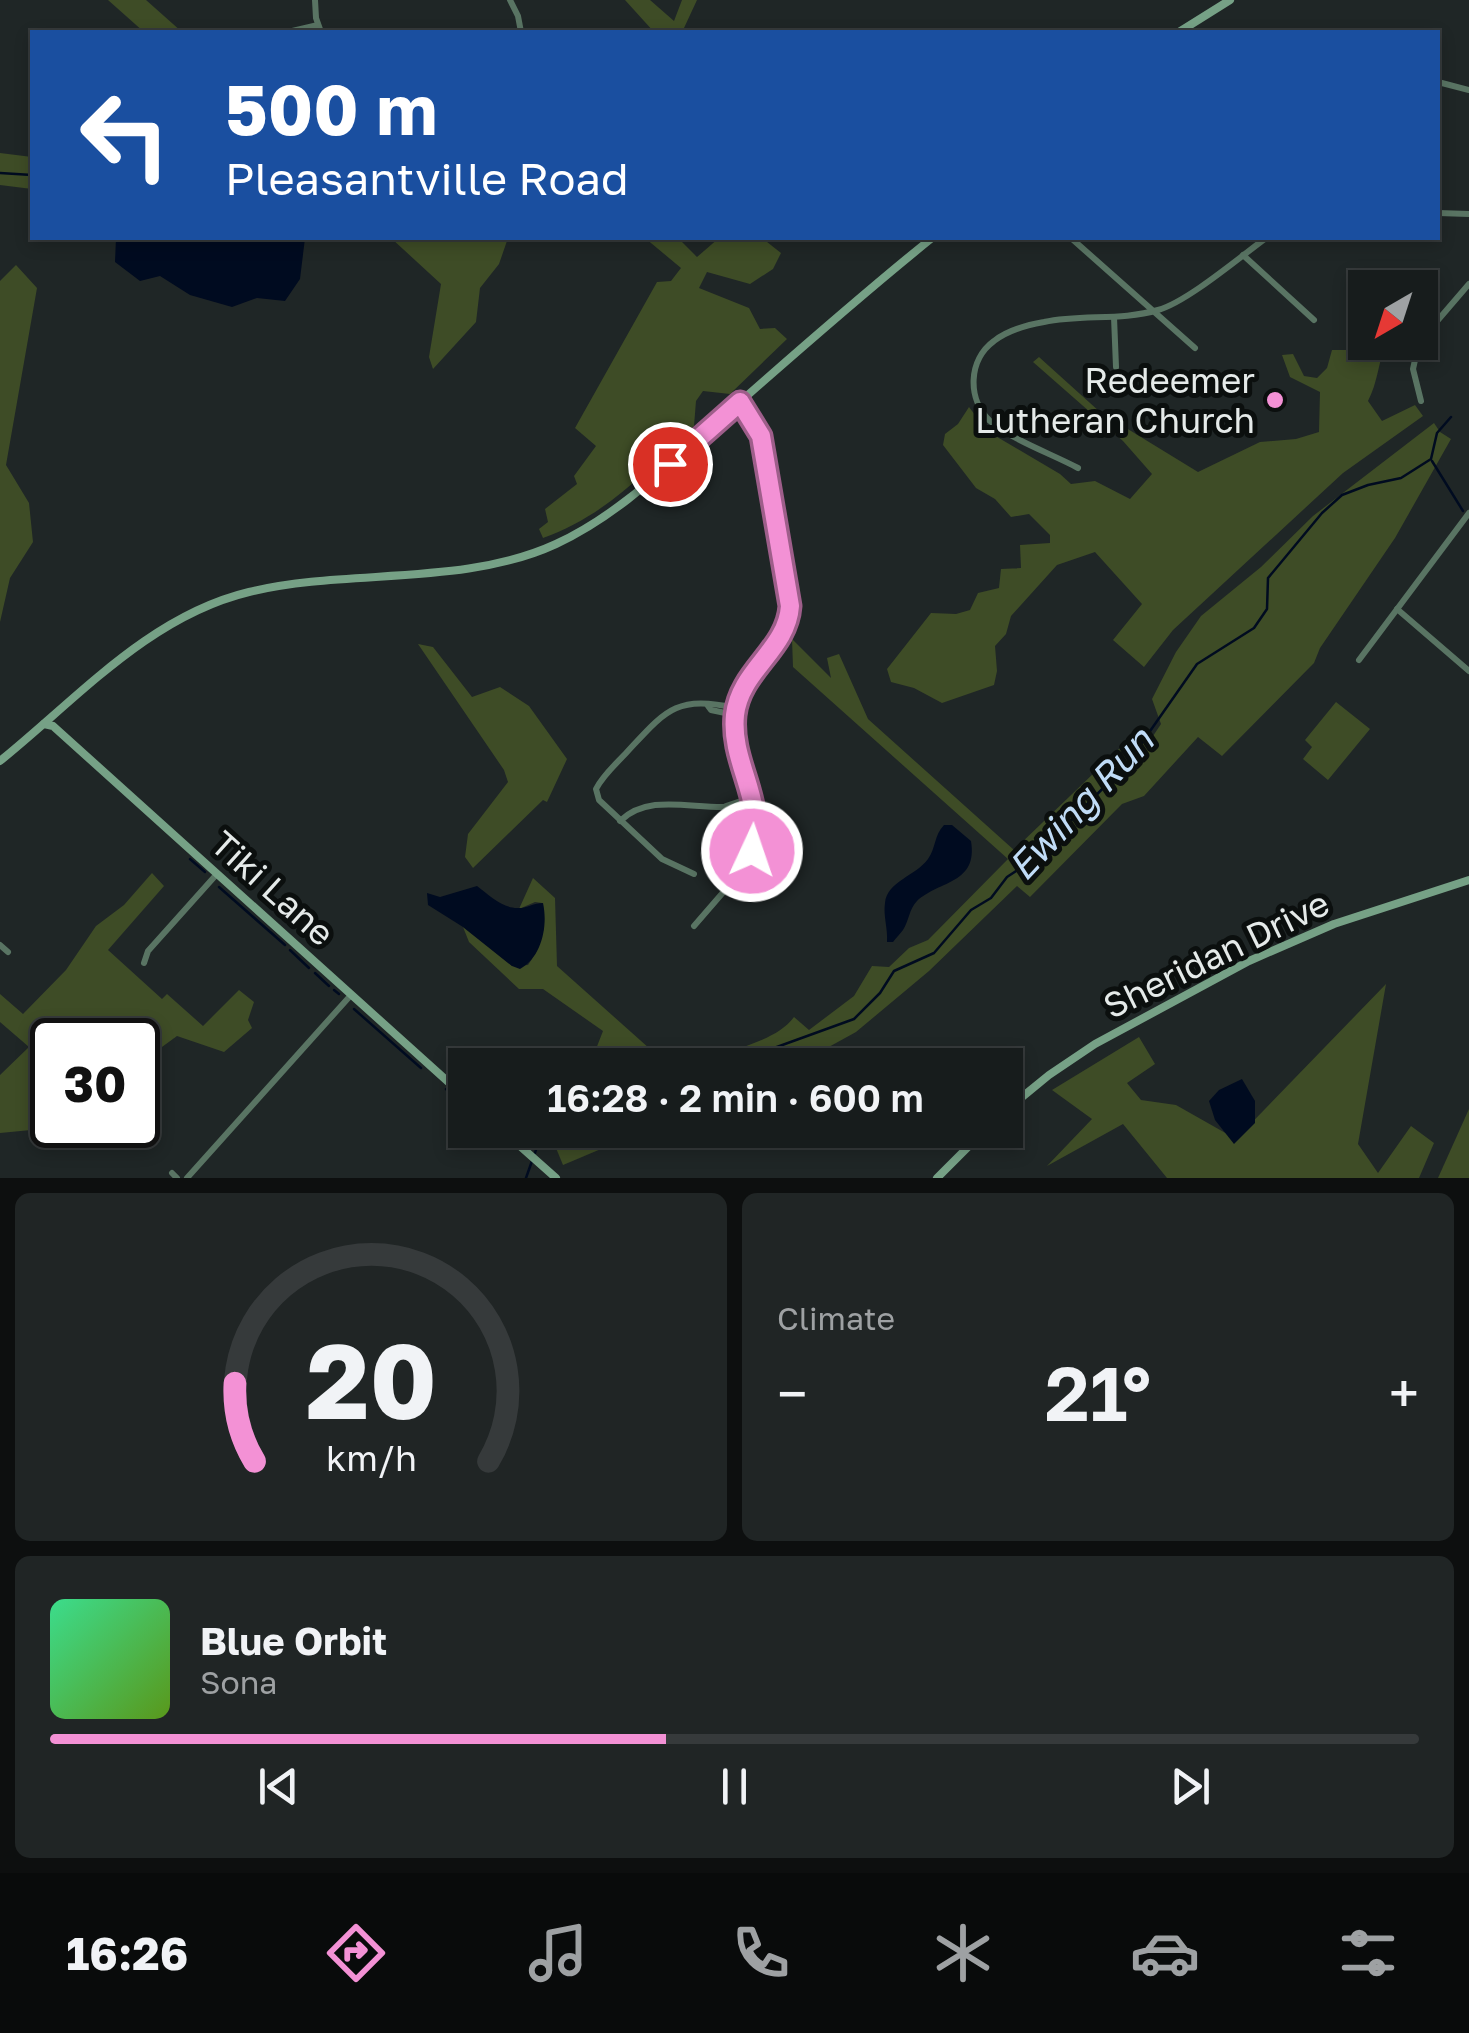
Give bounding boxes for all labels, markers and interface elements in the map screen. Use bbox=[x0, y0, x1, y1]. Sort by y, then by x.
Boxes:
text: 500 m bbox=[225, 66, 437, 150]
icon: left bbox=[60, 70, 190, 200]
text: Pleasantville Road bbox=[225, 151, 629, 205]
north arrow bbox=[1348, 270, 1438, 360]
map controls bbox=[1348, 270, 1438, 360]
place label: Redeemer Lutheran Church bbox=[975, 359, 1255, 441]
marker: Redeemer Lutheran Church bbox=[1264, 389, 1286, 411]
pin bbox=[628, 422, 713, 507]
icon: arrive bbox=[643, 437, 698, 492]
water label: Ewing Run bbox=[998, 716, 1163, 888]
position arrow bbox=[700, 799, 804, 903]
street label: Tiki Lane bbox=[203, 822, 343, 954]
street label: Sheridan Drive bbox=[1096, 881, 1336, 1027]
speed limit sign: 30 bbox=[30, 1018, 160, 1148]
text: 16:28 · 2 min · 600 m bbox=[547, 1075, 924, 1120]
text: Climate bbox=[777, 1299, 895, 1337]
text: 20 bbox=[305, 1317, 437, 1442]
text: 21° bbox=[1045, 1347, 1151, 1438]
text: − bbox=[777, 1360, 807, 1426]
text: + bbox=[1389, 1360, 1419, 1426]
text: km/h bbox=[326, 1436, 416, 1479]
text: Blue Orbit bbox=[200, 1618, 387, 1663]
text: Sona bbox=[200, 1663, 277, 1701]
icon: previous bbox=[251, 1759, 306, 1814]
icon: pause bbox=[707, 1759, 762, 1814]
icon: next bbox=[1163, 1759, 1218, 1814]
icon: directions bbox=[321, 1918, 391, 1988]
icon: music bbox=[523, 1918, 593, 1988]
icon: phone bbox=[726, 1918, 796, 1988]
icon: climate bbox=[928, 1918, 998, 1988]
icon: car bbox=[1130, 1918, 1200, 1988]
icon: filters bbox=[1333, 1918, 1403, 1988]
text: 16:26 bbox=[66, 1926, 188, 1980]

